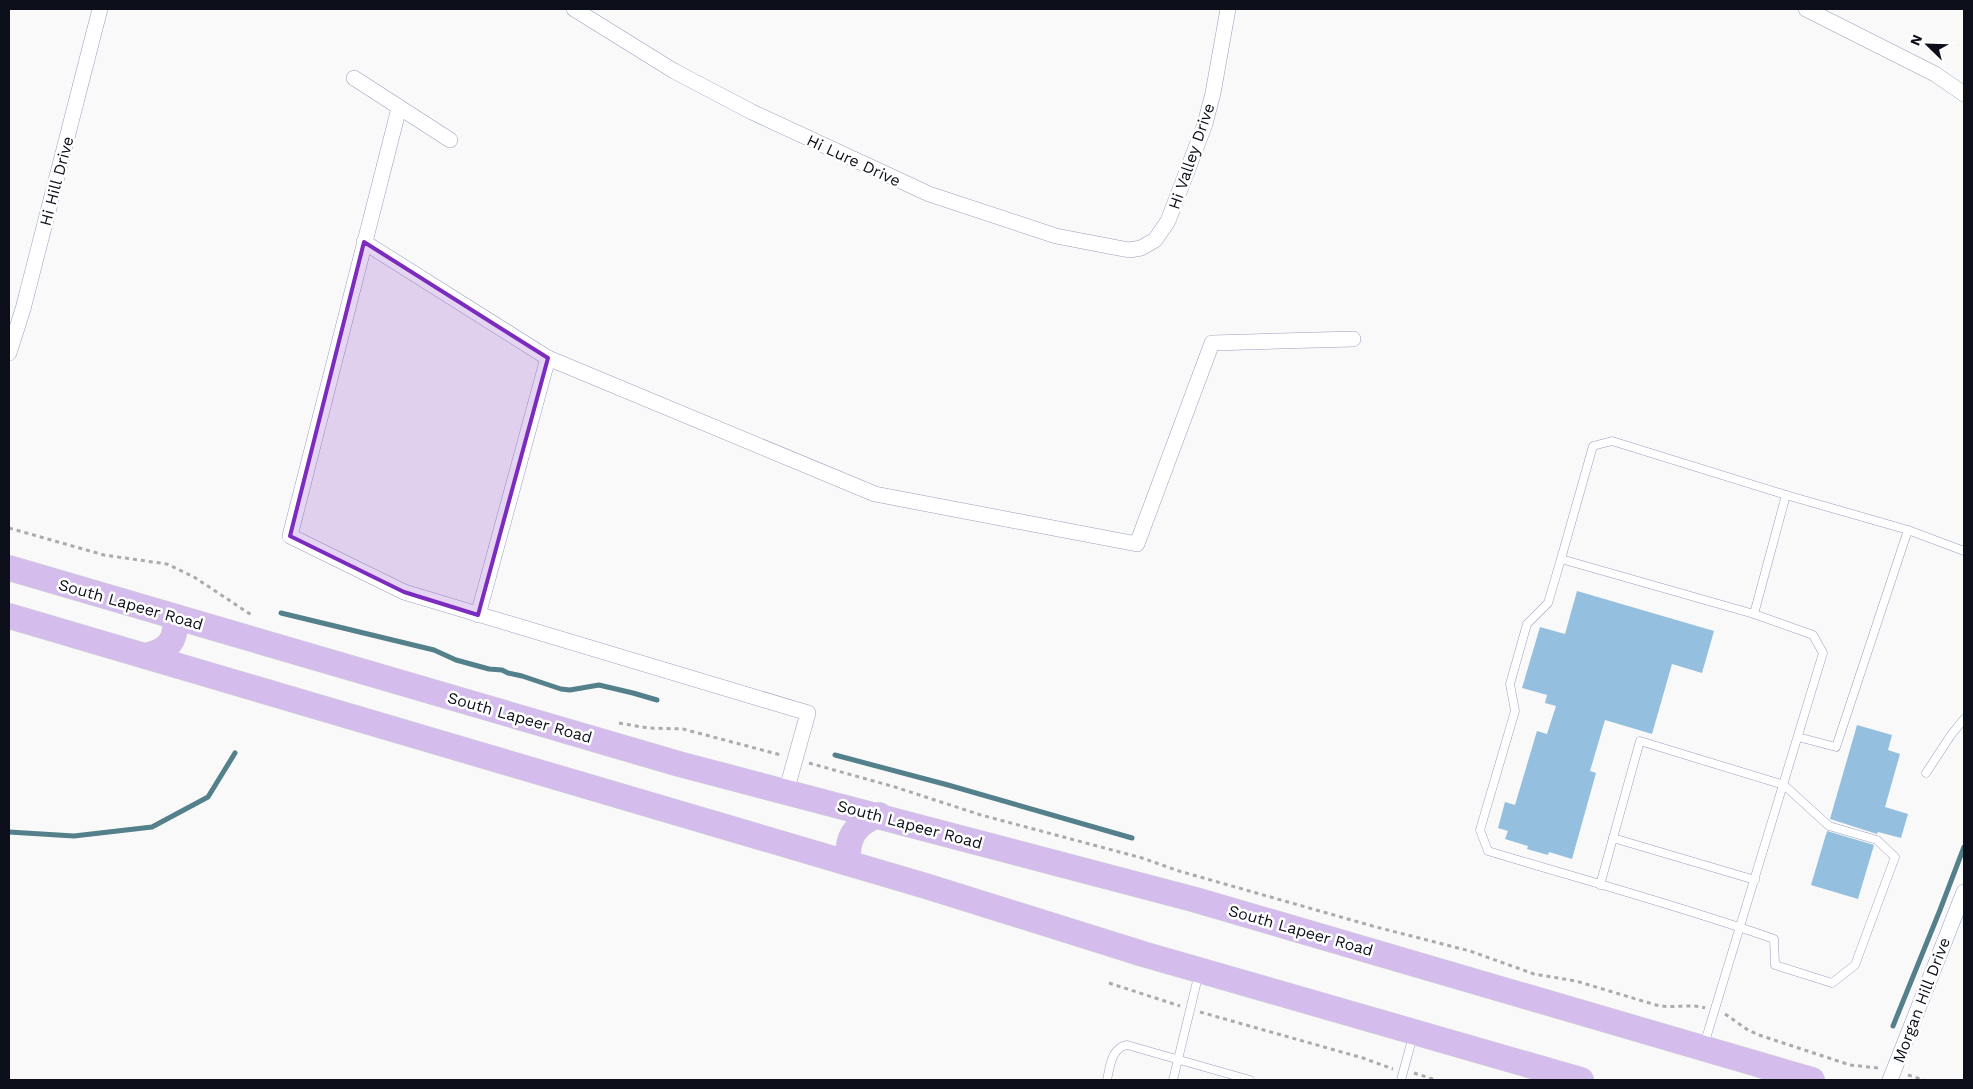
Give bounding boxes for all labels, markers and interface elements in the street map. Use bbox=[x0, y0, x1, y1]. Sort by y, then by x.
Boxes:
north arrow bbox=[1903, 20, 1953, 70]
text: N bbox=[1907, 32, 1925, 48]
street label: Hi Valley Drive bbox=[1164, 101, 1219, 212]
street label: Hi Lure Drive bbox=[804, 130, 904, 191]
street label: Hi Hill Drive bbox=[35, 134, 78, 228]
street label: South Lapeer Road bbox=[56, 575, 205, 634]
street label: South Lapeer Road bbox=[445, 688, 594, 747]
street label: South Lapeer Road bbox=[835, 796, 985, 853]
street label: South Lapeer Road bbox=[1226, 901, 1375, 960]
street label: Morgan Hill Drive bbox=[1889, 935, 1954, 1066]

